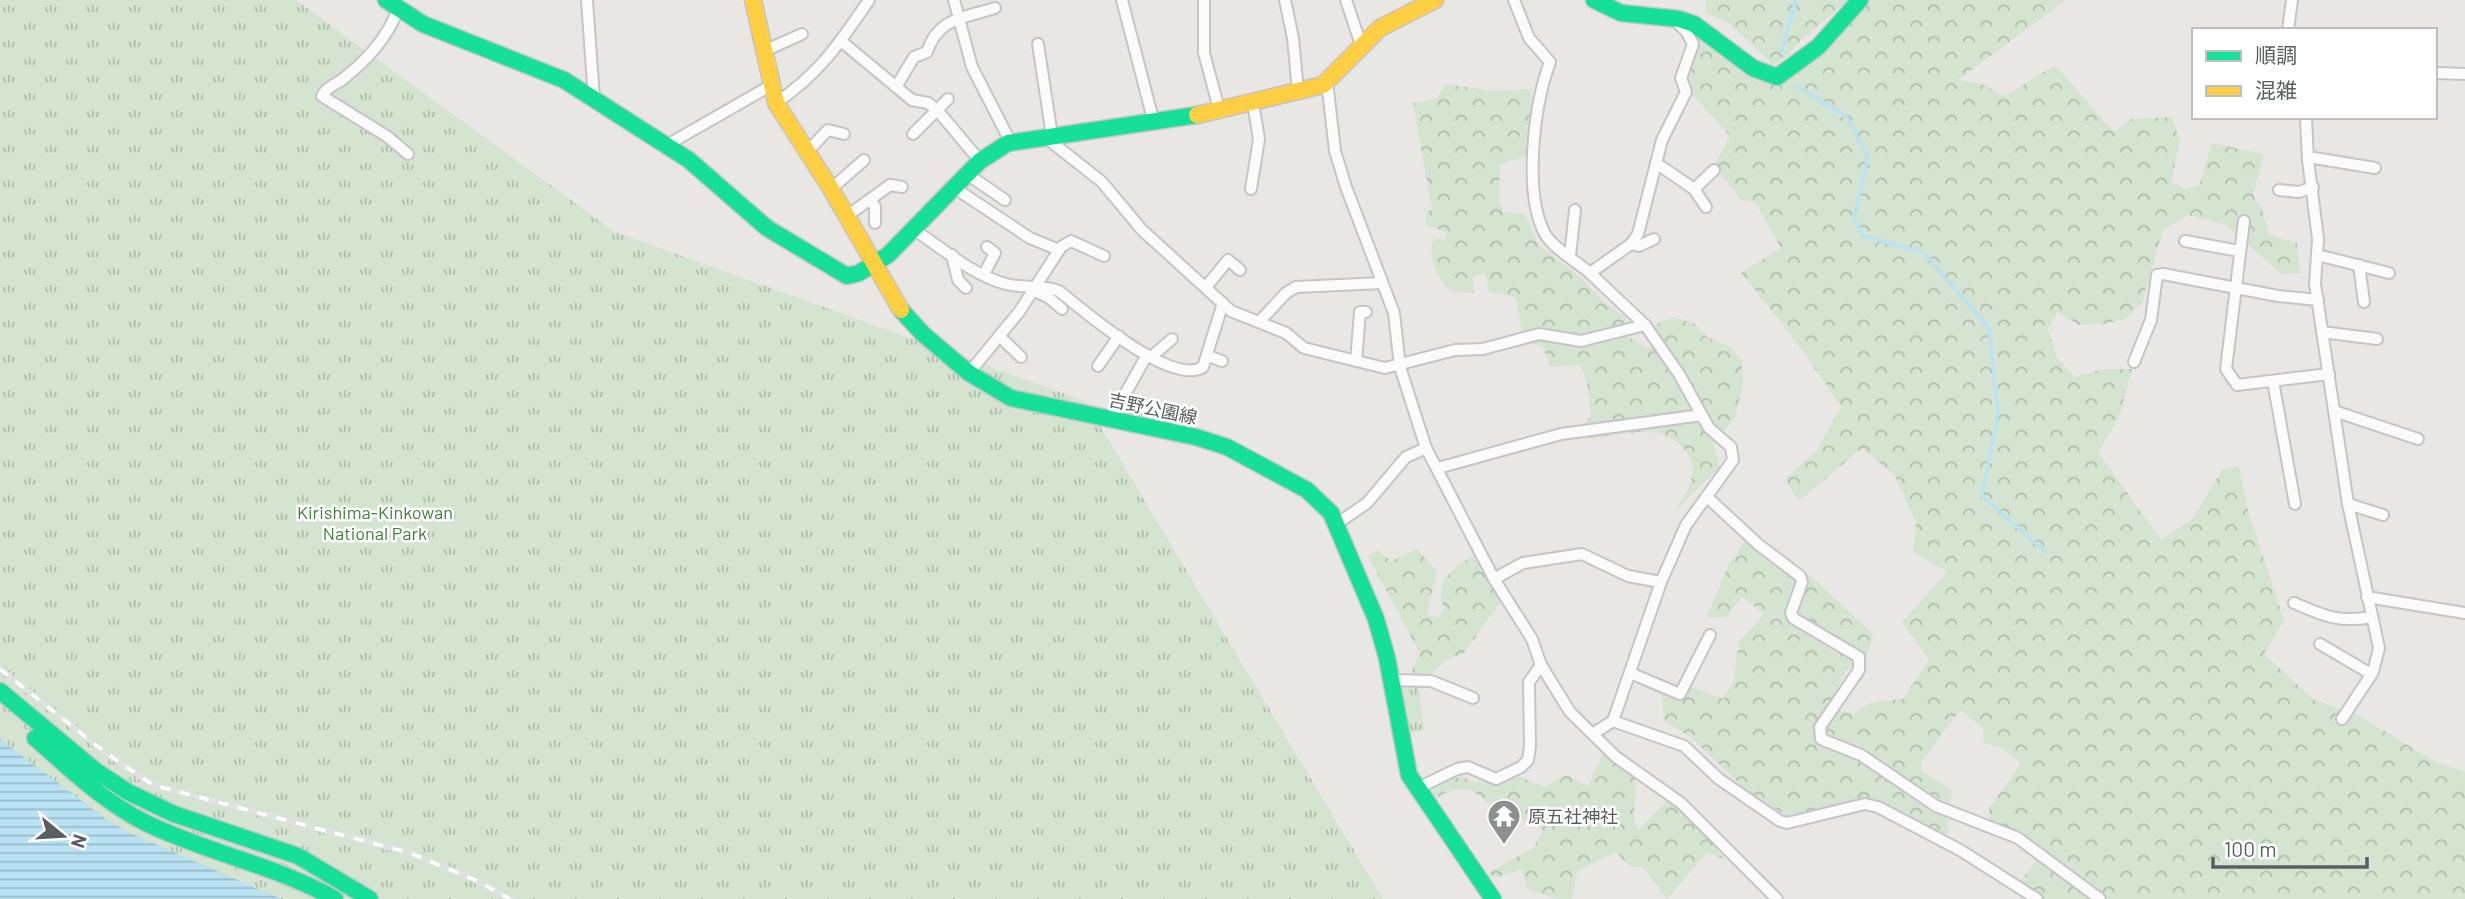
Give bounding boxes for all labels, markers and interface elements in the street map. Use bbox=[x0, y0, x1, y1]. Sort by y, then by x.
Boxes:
legend bbox=[2192, 28, 2437, 119]
text: 順調 bbox=[2255, 42, 2297, 67]
text: 混雑 bbox=[2255, 77, 2297, 102]
street label: 吉野公園線 bbox=[1107, 388, 1199, 428]
park label: Kirishima-Kinkowan National Park bbox=[297, 501, 453, 544]
temple icon: 原五社神社 bbox=[1485, 797, 1523, 846]
north arrow bbox=[28, 801, 98, 871]
place label: 原五社神社 bbox=[1528, 805, 1618, 827]
scale bar bbox=[2213, 825, 2367, 869]
text: N bbox=[67, 832, 93, 851]
text: 100 m bbox=[2224, 836, 2277, 861]

